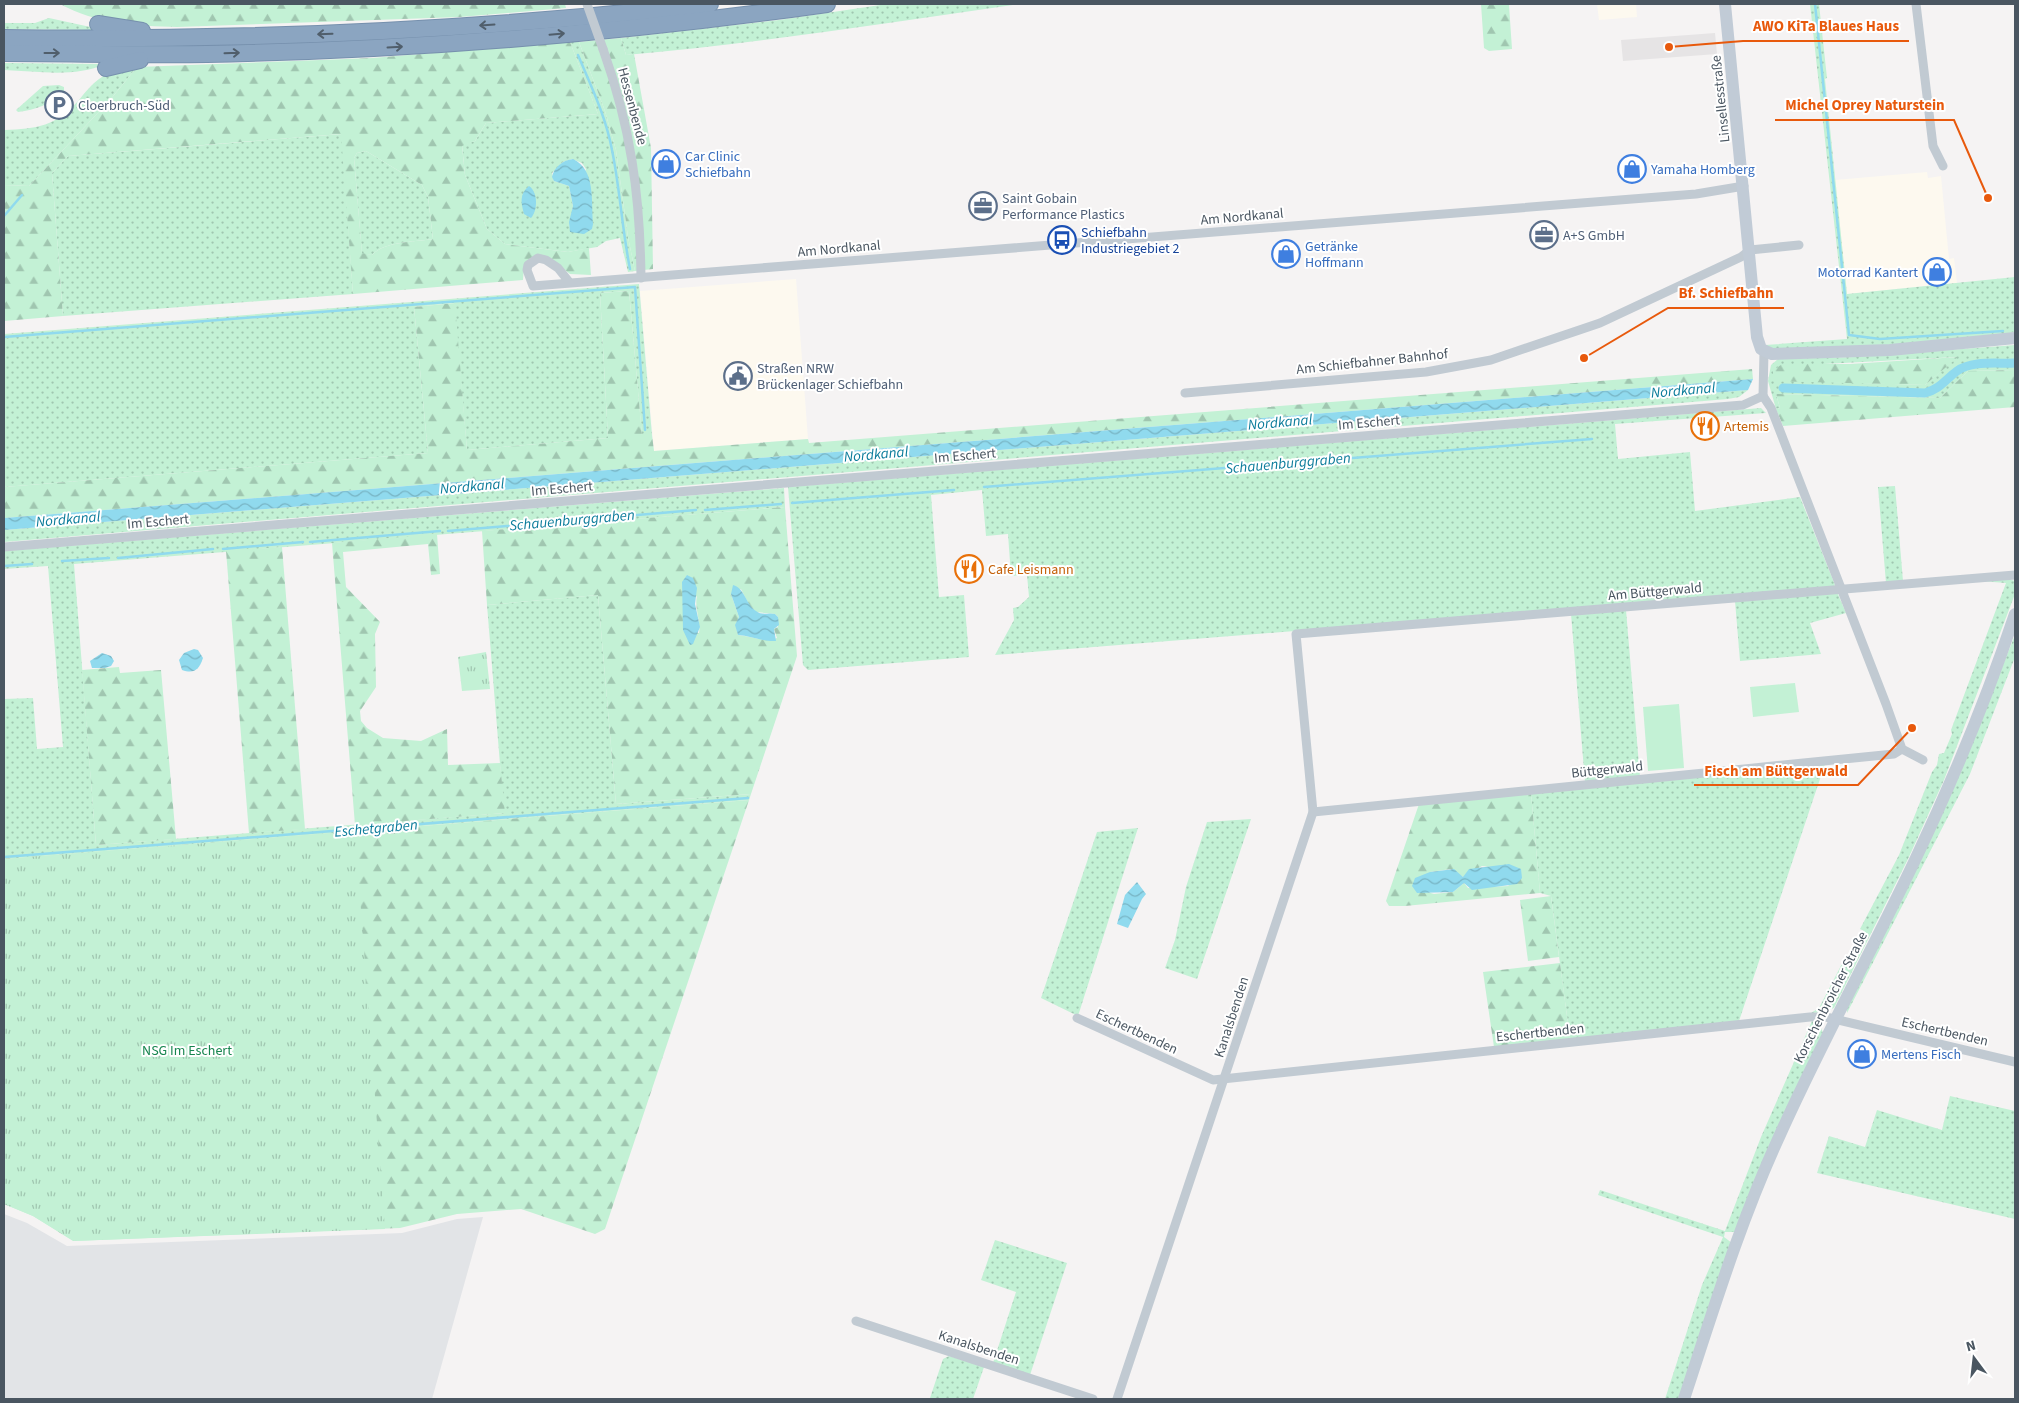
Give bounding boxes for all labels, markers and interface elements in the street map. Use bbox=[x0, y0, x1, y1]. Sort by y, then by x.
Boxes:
callout: AWO KiTa Blaues Haus bbox=[1743, 11, 1909, 41]
text: AWO KiTa Blaues Haus bbox=[1752, 16, 1899, 37]
one-way arrow bbox=[479, 20, 495, 29]
one-way arrow bbox=[317, 30, 333, 39]
one-way arrow bbox=[549, 30, 565, 39]
one-way arrow bbox=[387, 42, 403, 51]
one-way arrow bbox=[44, 48, 60, 58]
one-way arrow bbox=[224, 48, 240, 58]
street label: Linsellesstraße bbox=[1706, 54, 1736, 143]
street label: Hessenbende bbox=[612, 65, 652, 147]
parking icon: Cloerbruch-Süd bbox=[44, 90, 74, 120]
callout: Michel Oprey Naturstein bbox=[1775, 90, 1954, 120]
text: Michel Oprey Naturstein bbox=[1785, 95, 1945, 116]
place label: Cloerbruch-Süd bbox=[78, 96, 170, 116]
place label: Car Clinic Schiefbahn bbox=[685, 147, 751, 183]
shop icon: Car Clinic Schiefbahn bbox=[651, 149, 681, 179]
shop icon: Yamaha Homberg bbox=[1617, 154, 1647, 184]
place label: Yamaha Homberg bbox=[1650, 160, 1755, 180]
place label: Saint Gobain Performance Plastics bbox=[1002, 189, 1125, 225]
office icon: Saint Gobain Performance Plastics bbox=[968, 191, 998, 221]
street label: Am Nordkanal bbox=[1200, 203, 1285, 231]
office icon: A+S GmbH bbox=[1529, 220, 1559, 250]
place label: Schiefbahn Industriegebiet 2 bbox=[1081, 223, 1179, 259]
bus stop icon: Schiefbahn Industriegebiet 2 bbox=[1047, 225, 1077, 255]
place label: A+S GmbH bbox=[1563, 226, 1625, 246]
street label: Am Nordkanal bbox=[797, 235, 882, 263]
place label: Getränke Hoffmann bbox=[1305, 237, 1364, 273]
shop icon: Getränke Hoffmann bbox=[1271, 239, 1301, 269]
shop icon: Motorrad Kantert bbox=[1922, 257, 1952, 287]
place label: Motorrad Kantert bbox=[1817, 263, 1918, 283]
callout: Bf. Schiefbahn bbox=[1668, 278, 1784, 308]
text: Bf. Schiefbahn bbox=[1678, 283, 1774, 304]
street label: Am Schiefbahner Bahnhof bbox=[1295, 344, 1450, 380]
place label: Straßen NRW Brückenlager Schiefbahn bbox=[757, 359, 903, 395]
public building icon: Straßen NRW Brückenlager Schiefbahn bbox=[723, 361, 753, 391]
water label: Nordkanal bbox=[1650, 377, 1716, 404]
water label: Nordkanal bbox=[1247, 409, 1313, 436]
street label: Im Eschert bbox=[1337, 410, 1401, 436]
restaurant icon: Artemis bbox=[1690, 411, 1720, 441]
place label: Artemis bbox=[1724, 417, 1769, 437]
water label: Nordkanal bbox=[843, 441, 909, 468]
street label: Im Eschert bbox=[933, 443, 997, 469]
water label: Schauenburggraben bbox=[1224, 448, 1352, 479]
water label: Nordkanal bbox=[439, 473, 505, 500]
street label: Im Eschert bbox=[530, 476, 594, 502]
water label: Schauenburggraben bbox=[508, 505, 636, 536]
water label: Nordkanal bbox=[35, 506, 101, 533]
street label: Im Eschert bbox=[126, 509, 190, 535]
restaurant icon: Cafe Leismann bbox=[954, 554, 984, 584]
place label: Cafe Leismann bbox=[988, 560, 1074, 580]
street label: Am Büttgerwald bbox=[1607, 578, 1703, 606]
callout: Fisch am Büttgerwald bbox=[1694, 755, 1858, 785]
street label: Büttgerwald bbox=[1570, 756, 1644, 784]
text: Fisch am Büttgerwald bbox=[1704, 761, 1848, 782]
water label: Eschetgraben bbox=[333, 814, 419, 843]
street label: Korschenbroicher Straße bbox=[1789, 928, 1873, 1067]
street label: Kanalsbenden bbox=[1209, 974, 1254, 1060]
street label: Eschertbenden bbox=[1092, 1004, 1181, 1060]
street label: Eschertbenden bbox=[1899, 1012, 1990, 1052]
street label: Eschertbenden bbox=[1495, 1018, 1585, 1048]
shop icon: Mertens Fisch bbox=[1847, 1039, 1877, 1069]
park label: NSG Im Eschert bbox=[142, 1041, 232, 1061]
place label: Mertens Fisch bbox=[1881, 1045, 1961, 1065]
street label: Kanalsbenden bbox=[936, 1325, 1022, 1370]
north arrow bbox=[1949, 1333, 1999, 1383]
text: N bbox=[1964, 1336, 1978, 1357]

